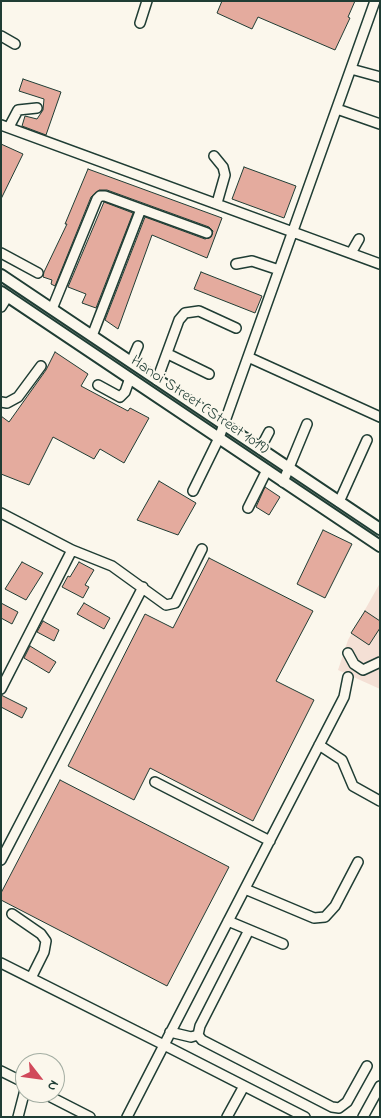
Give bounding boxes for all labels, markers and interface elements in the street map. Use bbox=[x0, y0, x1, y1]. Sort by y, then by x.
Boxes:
street label: Hanoi Street (Street 1019) bbox=[126, 352, 272, 460]
north arrow bbox=[15, 1053, 65, 1103]
text: N bbox=[41, 1076, 64, 1095]

